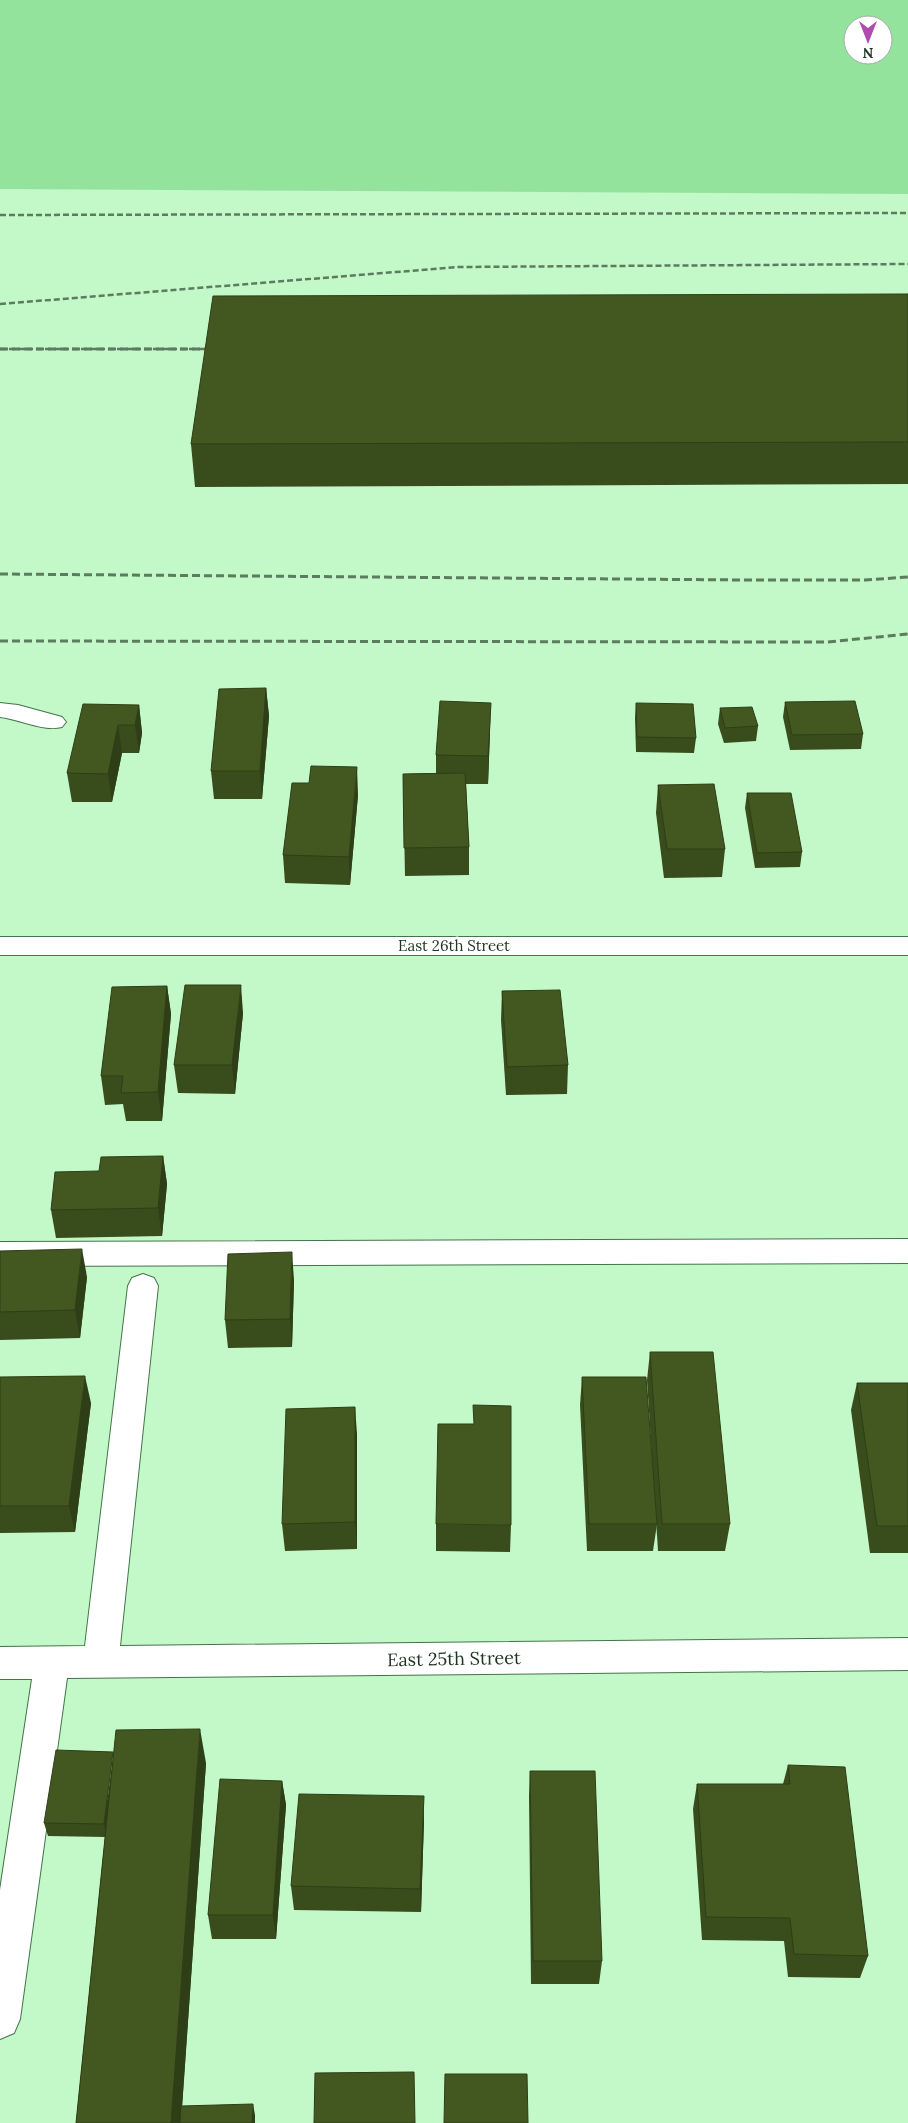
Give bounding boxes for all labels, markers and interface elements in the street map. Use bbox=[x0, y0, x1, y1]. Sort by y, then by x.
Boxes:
north arrow bbox=[843, 15, 893, 65]
text: N bbox=[862, 44, 873, 62]
street label: East 26th Street bbox=[398, 936, 510, 955]
street label: East 25th Street bbox=[387, 1646, 521, 1671]

